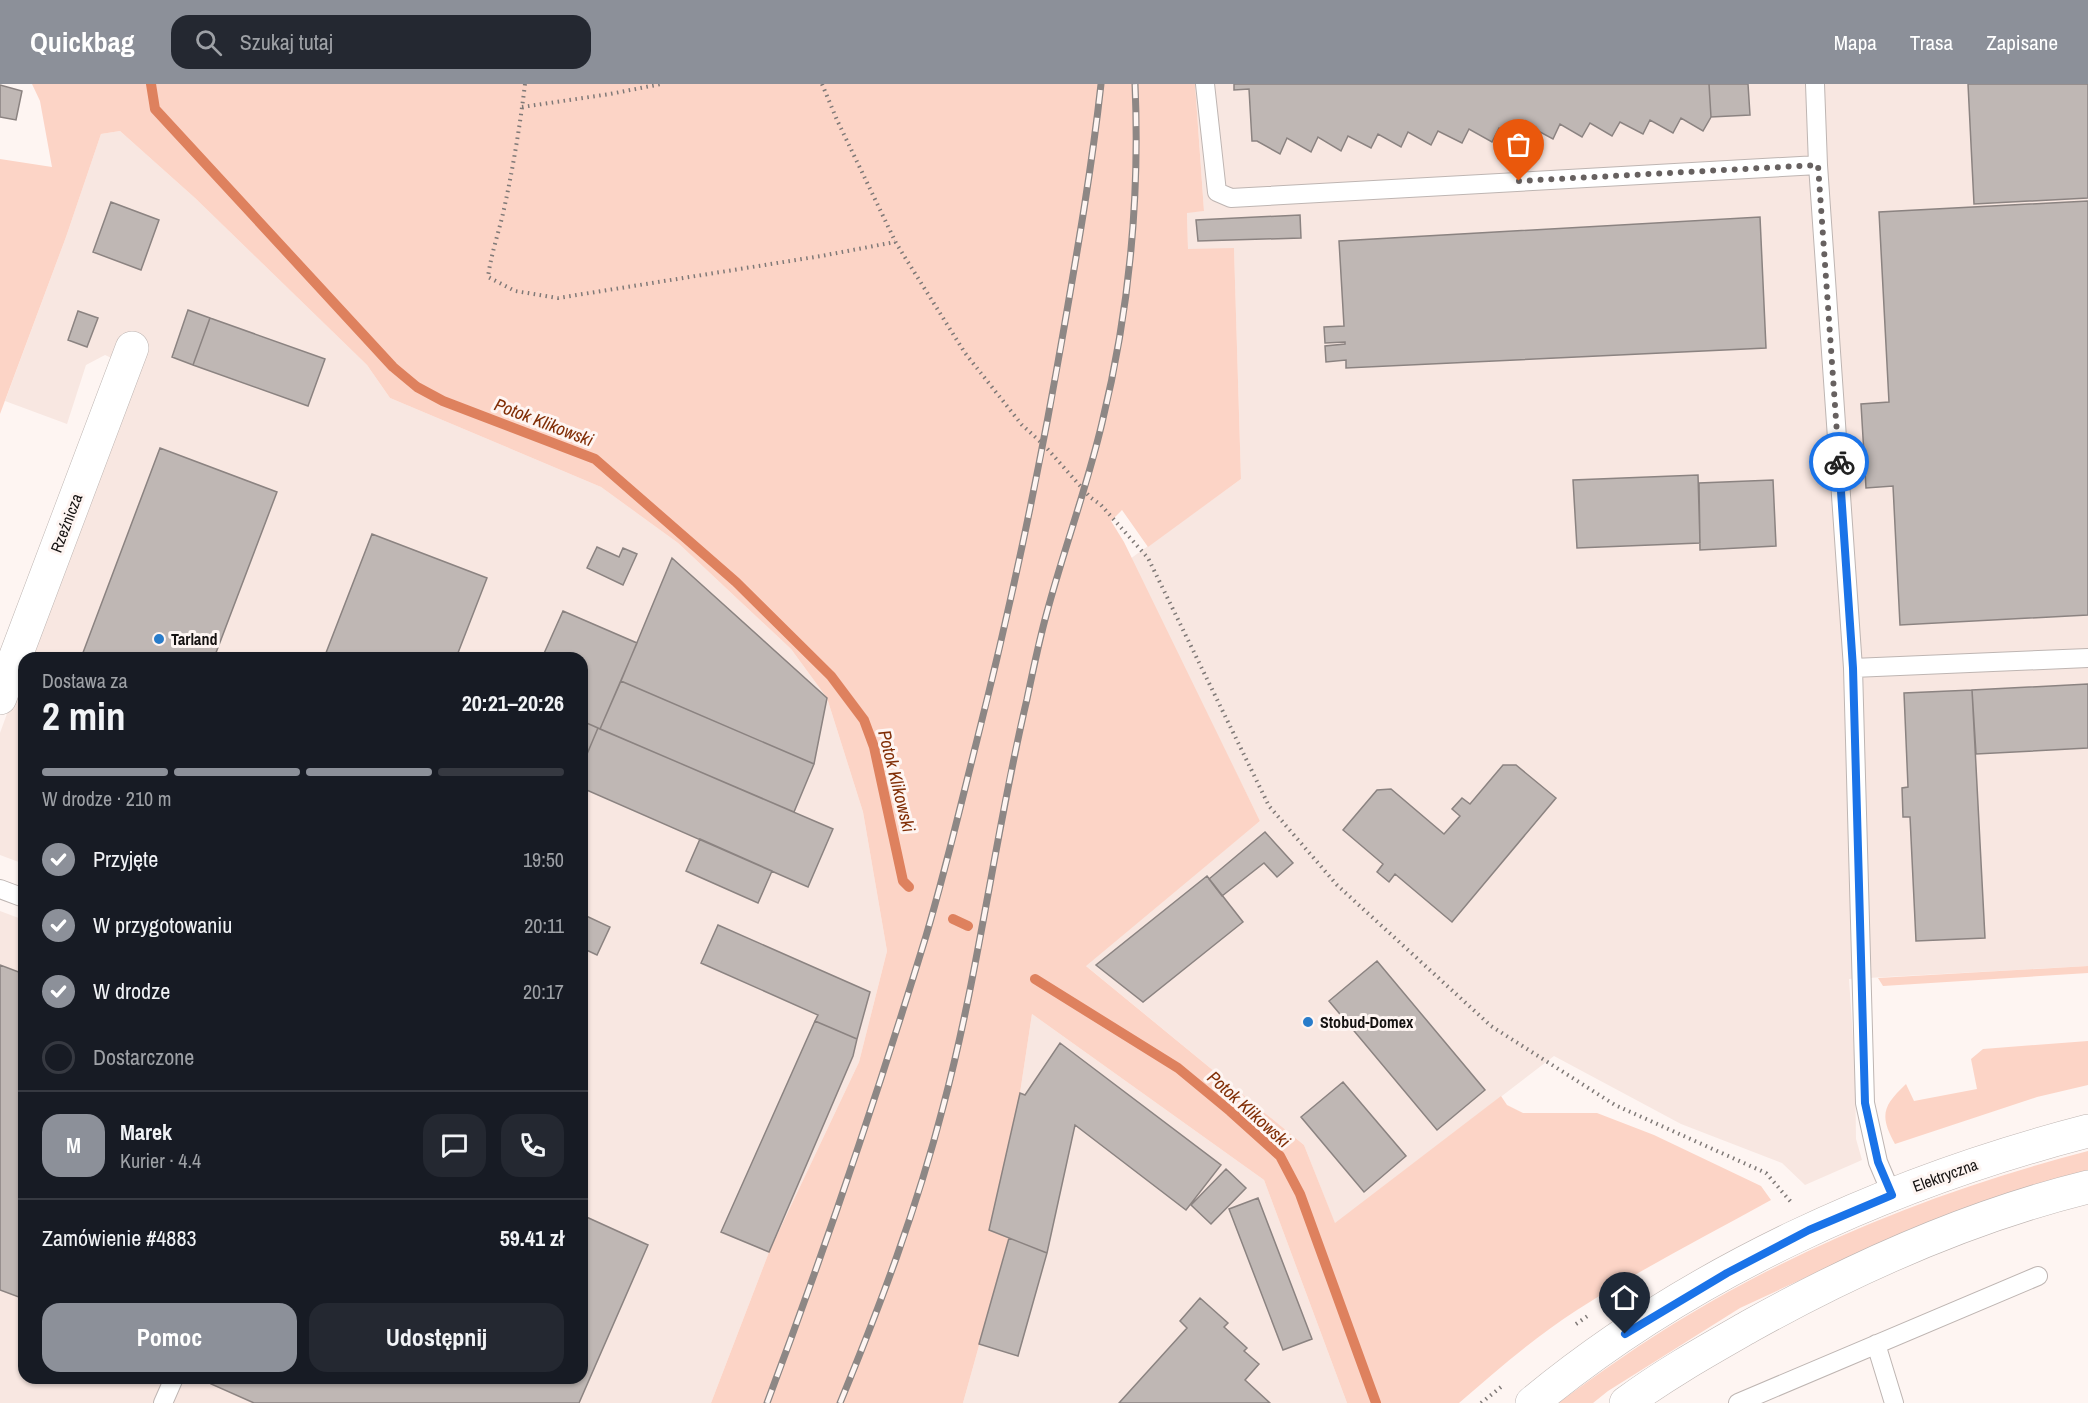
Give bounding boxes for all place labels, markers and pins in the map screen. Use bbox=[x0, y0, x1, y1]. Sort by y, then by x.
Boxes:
pin bbox=[1493, 119, 1544, 181]
place label: Tarland bbox=[171, 628, 217, 650]
marker: Tarland bbox=[152, 632, 166, 646]
place label: Stobud-Domex bbox=[1320, 1011, 1414, 1033]
marker: Stobud-Domex bbox=[1301, 1015, 1315, 1029]
pin bbox=[1599, 1272, 1650, 1334]

